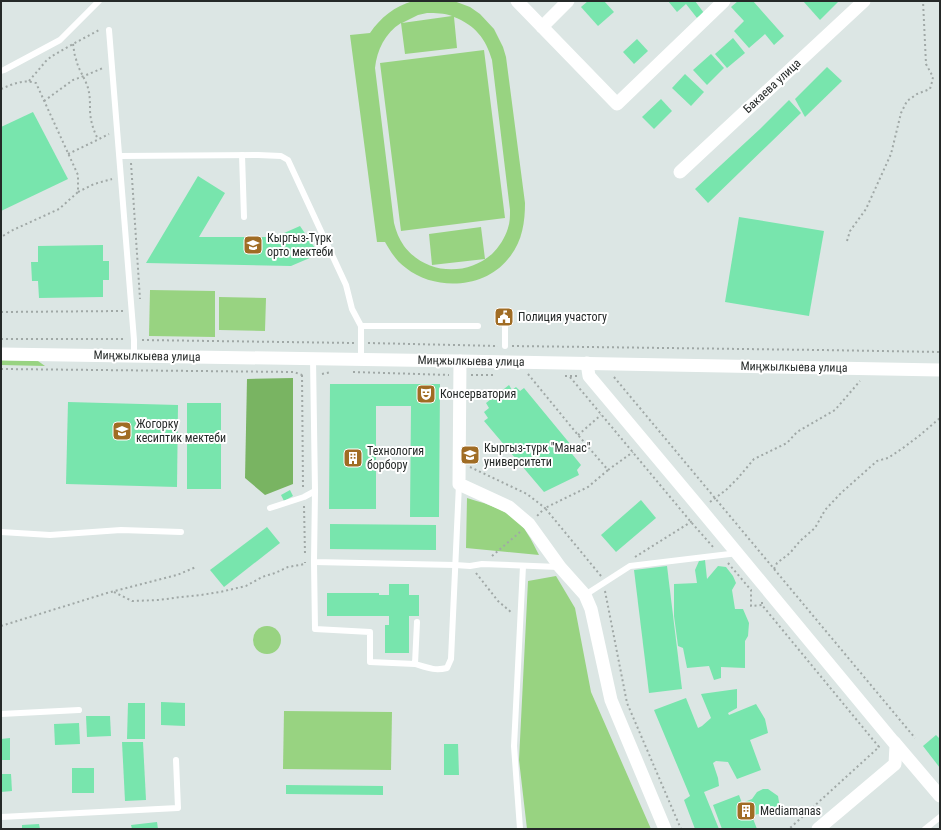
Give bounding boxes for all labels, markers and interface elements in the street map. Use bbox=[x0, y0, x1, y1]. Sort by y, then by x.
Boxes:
street label: Бакаева улица bbox=[741, 56, 804, 116]
place label: Кыргыз-Түрк орто мектеби bbox=[267, 231, 333, 259]
school or university icon: Кыргыз-Түрк орто мектеби bbox=[242, 234, 264, 256]
public building icon: Полиция участогу bbox=[493, 306, 515, 328]
place label: Полиция участогу bbox=[518, 310, 607, 324]
street label: Миңжылкыева улица bbox=[93, 348, 201, 364]
street label: Миңжылкыева улица bbox=[417, 353, 525, 369]
street label: Миңжылкыева улица bbox=[740, 359, 848, 375]
theatre icon: Консерватория bbox=[415, 383, 437, 405]
place label: Консерватория bbox=[440, 387, 516, 401]
place label: Жогорку кесиптик мектеби bbox=[136, 417, 226, 445]
school or university icon: Жогорку кесиптик мектеби bbox=[111, 420, 133, 442]
place label: Кыргыз-түрк "Манас" университети bbox=[484, 441, 591, 469]
place label: Технология борбору bbox=[367, 444, 424, 472]
school or university icon: Кыргыз-түрк "Манас" университети bbox=[459, 444, 481, 466]
building icon: Технология борбору bbox=[342, 447, 364, 469]
building icon: Mediamanas bbox=[735, 800, 757, 822]
place label: Mediamanas bbox=[760, 804, 821, 818]

